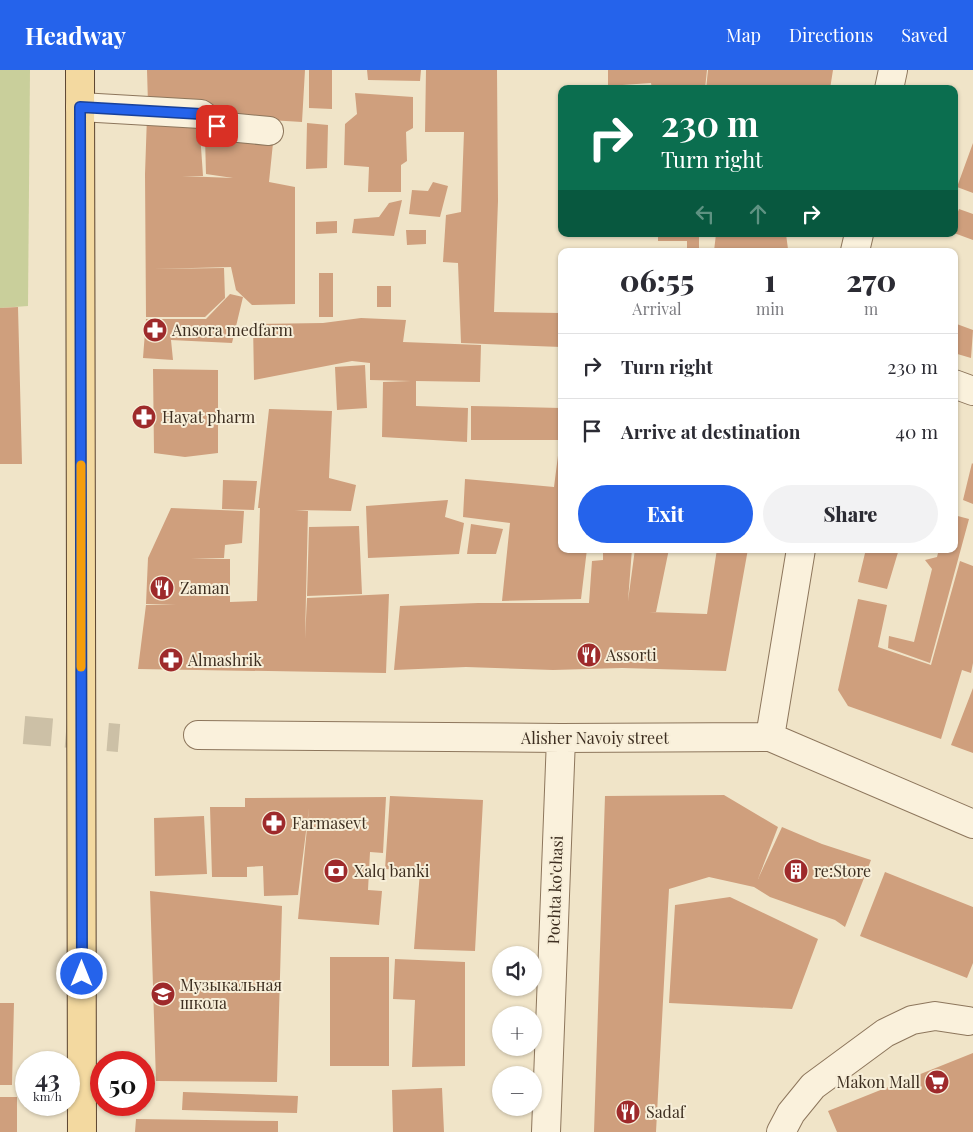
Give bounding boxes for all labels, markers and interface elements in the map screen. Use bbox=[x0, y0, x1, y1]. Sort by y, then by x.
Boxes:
text: Headway bbox=[25, 19, 126, 51]
text: Map bbox=[726, 23, 761, 47]
text: Directions bbox=[789, 23, 873, 47]
text: Saved bbox=[901, 23, 948, 47]
text: 230 m bbox=[661, 99, 759, 146]
pin bbox=[196, 105, 238, 147]
icon: right bbox=[578, 105, 643, 170]
icon: arrive bbox=[203, 112, 231, 140]
text: Turn right bbox=[661, 144, 763, 174]
icon: left bbox=[691, 200, 719, 228]
icon: ahead bbox=[744, 200, 772, 228]
icon: right bbox=[797, 200, 825, 228]
text: 06:55 bbox=[620, 260, 694, 300]
text: 1 bbox=[764, 260, 776, 300]
text: 270 bbox=[846, 260, 896, 300]
text: Arrival bbox=[632, 298, 682, 319]
text: min bbox=[756, 298, 784, 319]
text: m bbox=[864, 298, 878, 319]
pharmacy icon: Ansora medfarm bbox=[142, 317, 168, 343]
place label: Ansora medfarm bbox=[171, 319, 293, 340]
icon: right bbox=[578, 352, 606, 380]
text: Turn right bbox=[621, 353, 713, 379]
text: 230 m bbox=[887, 353, 938, 379]
pharmacy icon: Hayat pharm bbox=[131, 404, 157, 430]
place label: Hayat pharm bbox=[162, 406, 255, 427]
icon: arrive bbox=[578, 417, 606, 445]
text: Arrive at destination bbox=[621, 418, 801, 444]
text: 40 m bbox=[896, 418, 938, 444]
button: Exit bbox=[578, 485, 753, 543]
button: Share bbox=[763, 485, 938, 543]
restaurant icon: Zaman bbox=[149, 575, 175, 601]
place label: Zaman bbox=[180, 577, 230, 598]
restaurant icon: Assorti bbox=[576, 642, 602, 668]
place label: Assorti bbox=[605, 644, 657, 665]
pharmacy icon: Almashrik bbox=[158, 647, 184, 673]
place label: Almashrik bbox=[187, 649, 262, 670]
street label: Alisher Navoiy street bbox=[520, 727, 669, 748]
pharmacy icon: Farmasevt bbox=[261, 810, 287, 836]
place label: Farmasevt bbox=[292, 812, 367, 833]
street label: Pochta ko'chasi bbox=[542, 835, 567, 945]
bank icon: Xalq banki bbox=[323, 858, 349, 884]
building icon: re:Store bbox=[783, 858, 809, 884]
place label: Xalq banki bbox=[354, 860, 430, 881]
place label: re:Store bbox=[814, 860, 871, 881]
map controls bbox=[492, 946, 542, 1116]
button: sound bbox=[492, 946, 542, 996]
position arrow bbox=[55, 947, 107, 999]
place label: Музыкальная школа bbox=[180, 974, 283, 1013]
school or university icon: Музыкальная школа bbox=[150, 981, 176, 1007]
button: + bbox=[492, 1006, 542, 1056]
speed limit sign: 50 bbox=[90, 1051, 155, 1116]
text: 43 bbox=[35, 1061, 60, 1094]
button: − bbox=[492, 1066, 542, 1116]
supermarket icon: Makon Mall bbox=[924, 1069, 950, 1095]
place label: Makon Mall bbox=[837, 1071, 920, 1092]
text: km/h bbox=[33, 1088, 62, 1104]
restaurant icon: Sadaf bbox=[615, 1099, 641, 1125]
place label: Sadaf bbox=[646, 1101, 687, 1122]

